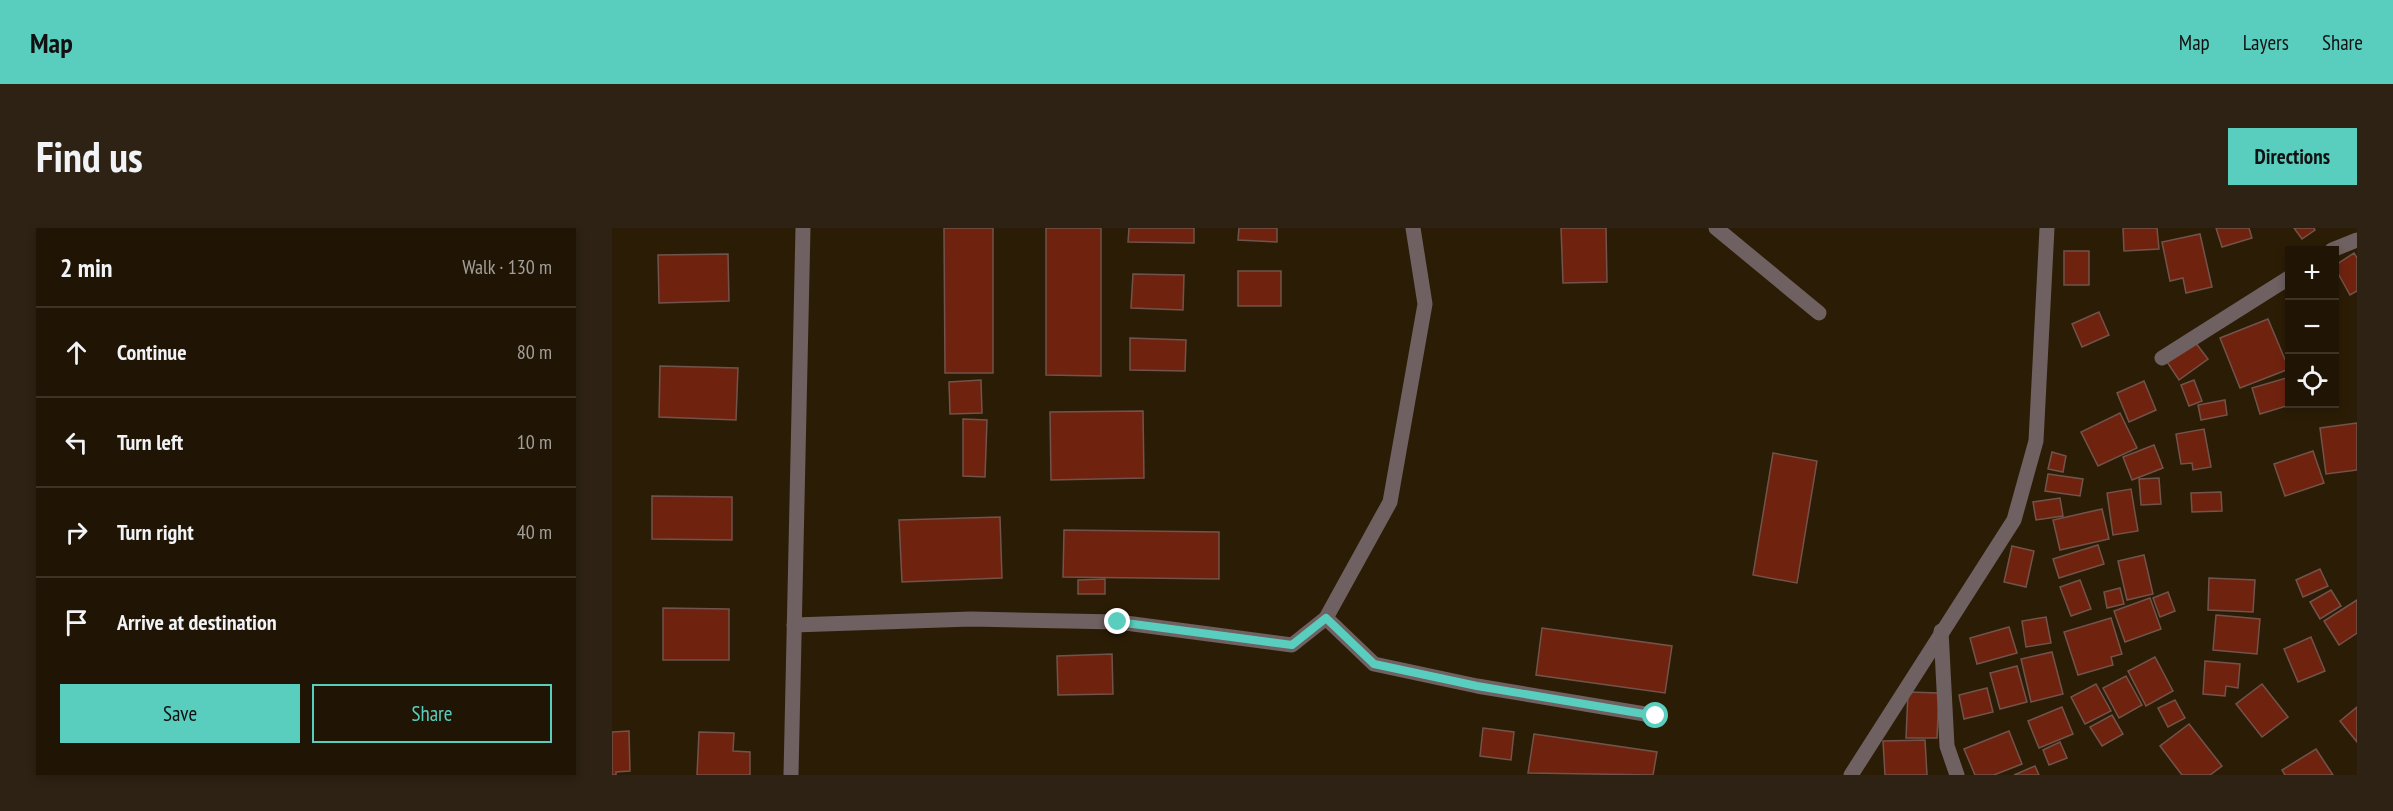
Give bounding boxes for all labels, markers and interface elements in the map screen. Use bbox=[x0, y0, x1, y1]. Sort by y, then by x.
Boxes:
text: Map bbox=[30, 24, 73, 61]
text: Map bbox=[2179, 29, 2210, 56]
text: Layers bbox=[2243, 29, 2289, 56]
text: Share bbox=[2322, 29, 2363, 56]
button: Directions bbox=[2228, 128, 2357, 185]
text: Find us bbox=[36, 129, 143, 184]
map controls bbox=[2285, 246, 2339, 408]
button: + bbox=[2285, 246, 2339, 300]
text: 2 min bbox=[60, 251, 113, 284]
text: Walk · 130 m bbox=[462, 254, 552, 280]
button: − bbox=[2285, 300, 2339, 354]
icon: ahead bbox=[60, 336, 93, 369]
text: Continue bbox=[117, 338, 187, 366]
text: 80 m bbox=[517, 339, 552, 365]
button: locate bbox=[2285, 354, 2339, 408]
icon: left bbox=[60, 426, 93, 459]
text: Turn left bbox=[117, 428, 183, 456]
text: 10 m bbox=[517, 429, 552, 455]
icon: right bbox=[60, 516, 93, 549]
text: Turn right bbox=[117, 518, 194, 546]
text: 40 m bbox=[517, 519, 552, 545]
icon: arrive bbox=[60, 606, 93, 639]
text: Arrive at destination bbox=[117, 608, 277, 636]
route end bbox=[1104, 608, 1130, 634]
button: Save bbox=[60, 684, 300, 743]
button: Share bbox=[312, 684, 552, 743]
route start bbox=[1642, 702, 1668, 728]

